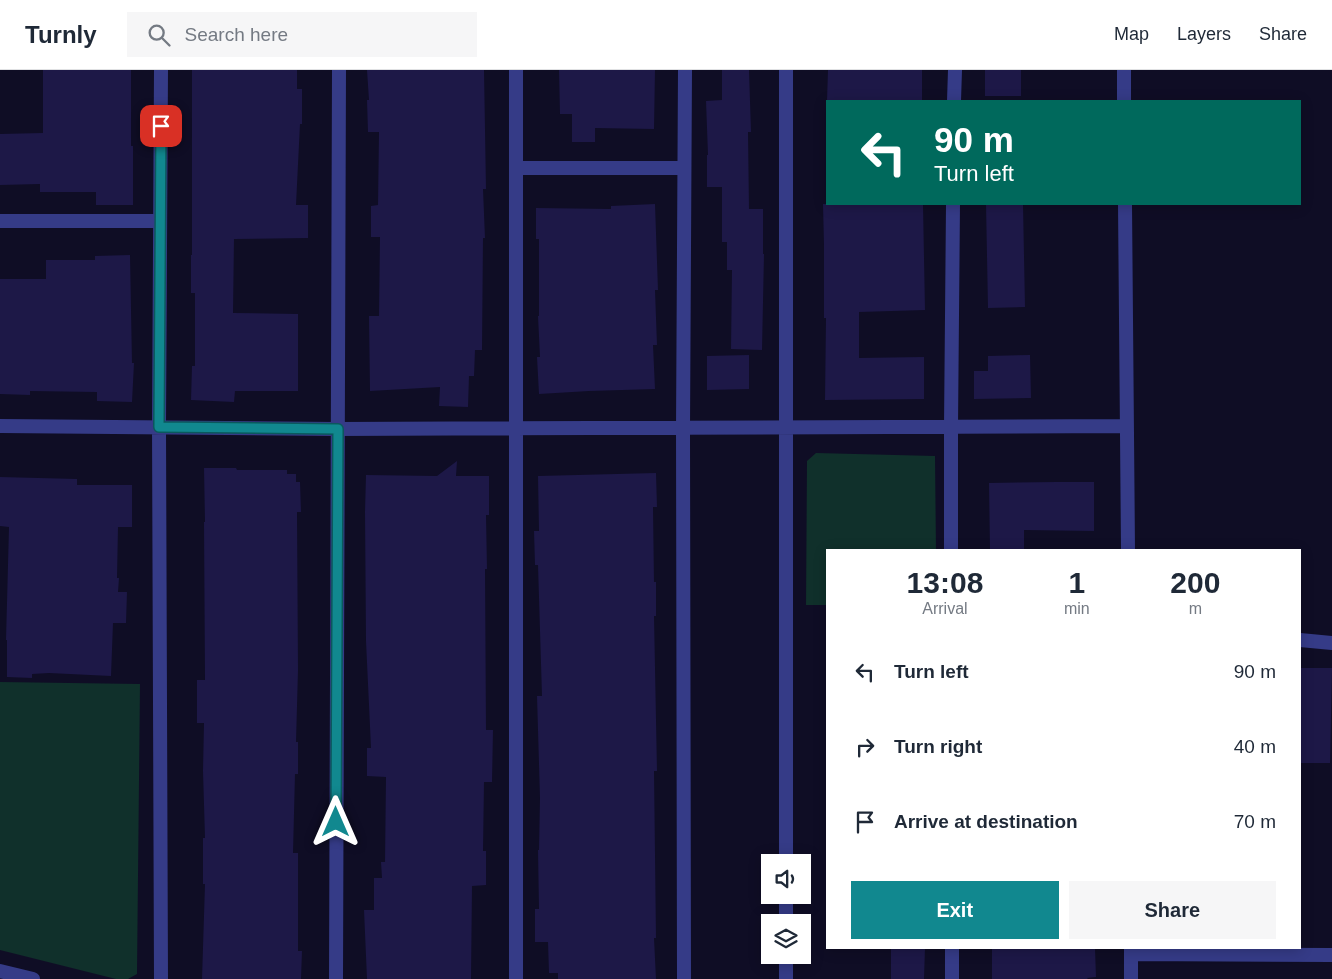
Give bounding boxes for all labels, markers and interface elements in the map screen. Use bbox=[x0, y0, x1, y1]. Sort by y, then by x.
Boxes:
search box bbox=[127, 12, 477, 57]
text: Turnly bbox=[25, 21, 97, 48]
icon: search bbox=[145, 21, 173, 49]
text: Search here bbox=[185, 24, 288, 45]
text: Map bbox=[1114, 24, 1149, 44]
text: Layers bbox=[1177, 24, 1231, 44]
text: Share bbox=[1259, 24, 1307, 44]
pin bbox=[140, 105, 182, 147]
icon: arrive bbox=[147, 112, 175, 140]
icon: left bbox=[851, 120, 916, 185]
text: 90 m bbox=[934, 120, 1014, 159]
text: Turn left bbox=[934, 161, 1014, 186]
text: 13:08 bbox=[907, 566, 983, 599]
text: 1 bbox=[1068, 566, 1085, 599]
text: 200 bbox=[1170, 566, 1220, 599]
text: Arrival bbox=[922, 600, 968, 617]
text: min bbox=[1064, 600, 1090, 617]
text: m bbox=[1189, 600, 1202, 617]
icon: left bbox=[851, 658, 879, 686]
text: Turn left bbox=[894, 661, 969, 682]
text: 90 m bbox=[1234, 661, 1276, 682]
icon: right bbox=[851, 733, 879, 761]
text: Turn right bbox=[894, 736, 982, 757]
text: 40 m bbox=[1234, 736, 1276, 757]
position arrow bbox=[309, 795, 361, 847]
icon: arrive bbox=[851, 808, 879, 836]
text: Arrive at destination bbox=[894, 811, 1078, 832]
text: 70 m bbox=[1234, 811, 1276, 832]
map controls bbox=[761, 854, 811, 964]
button: sound bbox=[761, 854, 811, 904]
button: Exit bbox=[851, 881, 1059, 939]
button: Share bbox=[1069, 881, 1276, 939]
button: layers bbox=[761, 914, 811, 964]

